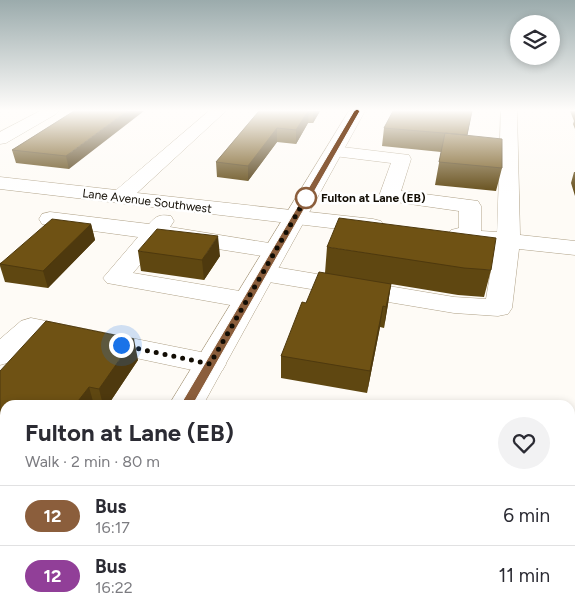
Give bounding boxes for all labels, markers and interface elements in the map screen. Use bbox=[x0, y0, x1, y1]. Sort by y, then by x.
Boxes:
map controls bbox=[510, 15, 560, 65]
button: layers bbox=[510, 15, 560, 65]
street label: Lane Avenue Southwest bbox=[82, 186, 213, 216]
marker: Fulton at Lane (EB) bbox=[295, 187, 317, 209]
place label: Fulton at Lane (EB) bbox=[321, 191, 426, 205]
your location bbox=[109, 333, 134, 358]
button: heart bbox=[498, 417, 550, 469]
text: Fulton at Lane (EB) bbox=[25, 418, 234, 447]
text: Walk · 2 min · 80 m bbox=[25, 452, 160, 471]
text: Bus bbox=[95, 495, 126, 518]
text: 6 min bbox=[503, 504, 550, 527]
text: 12 bbox=[43, 505, 62, 527]
text: 16:17 bbox=[95, 518, 130, 537]
text: Bus bbox=[95, 555, 126, 578]
text: 11 min bbox=[498, 564, 550, 587]
text: 12 bbox=[43, 565, 62, 587]
text: 16:22 bbox=[95, 578, 133, 597]

